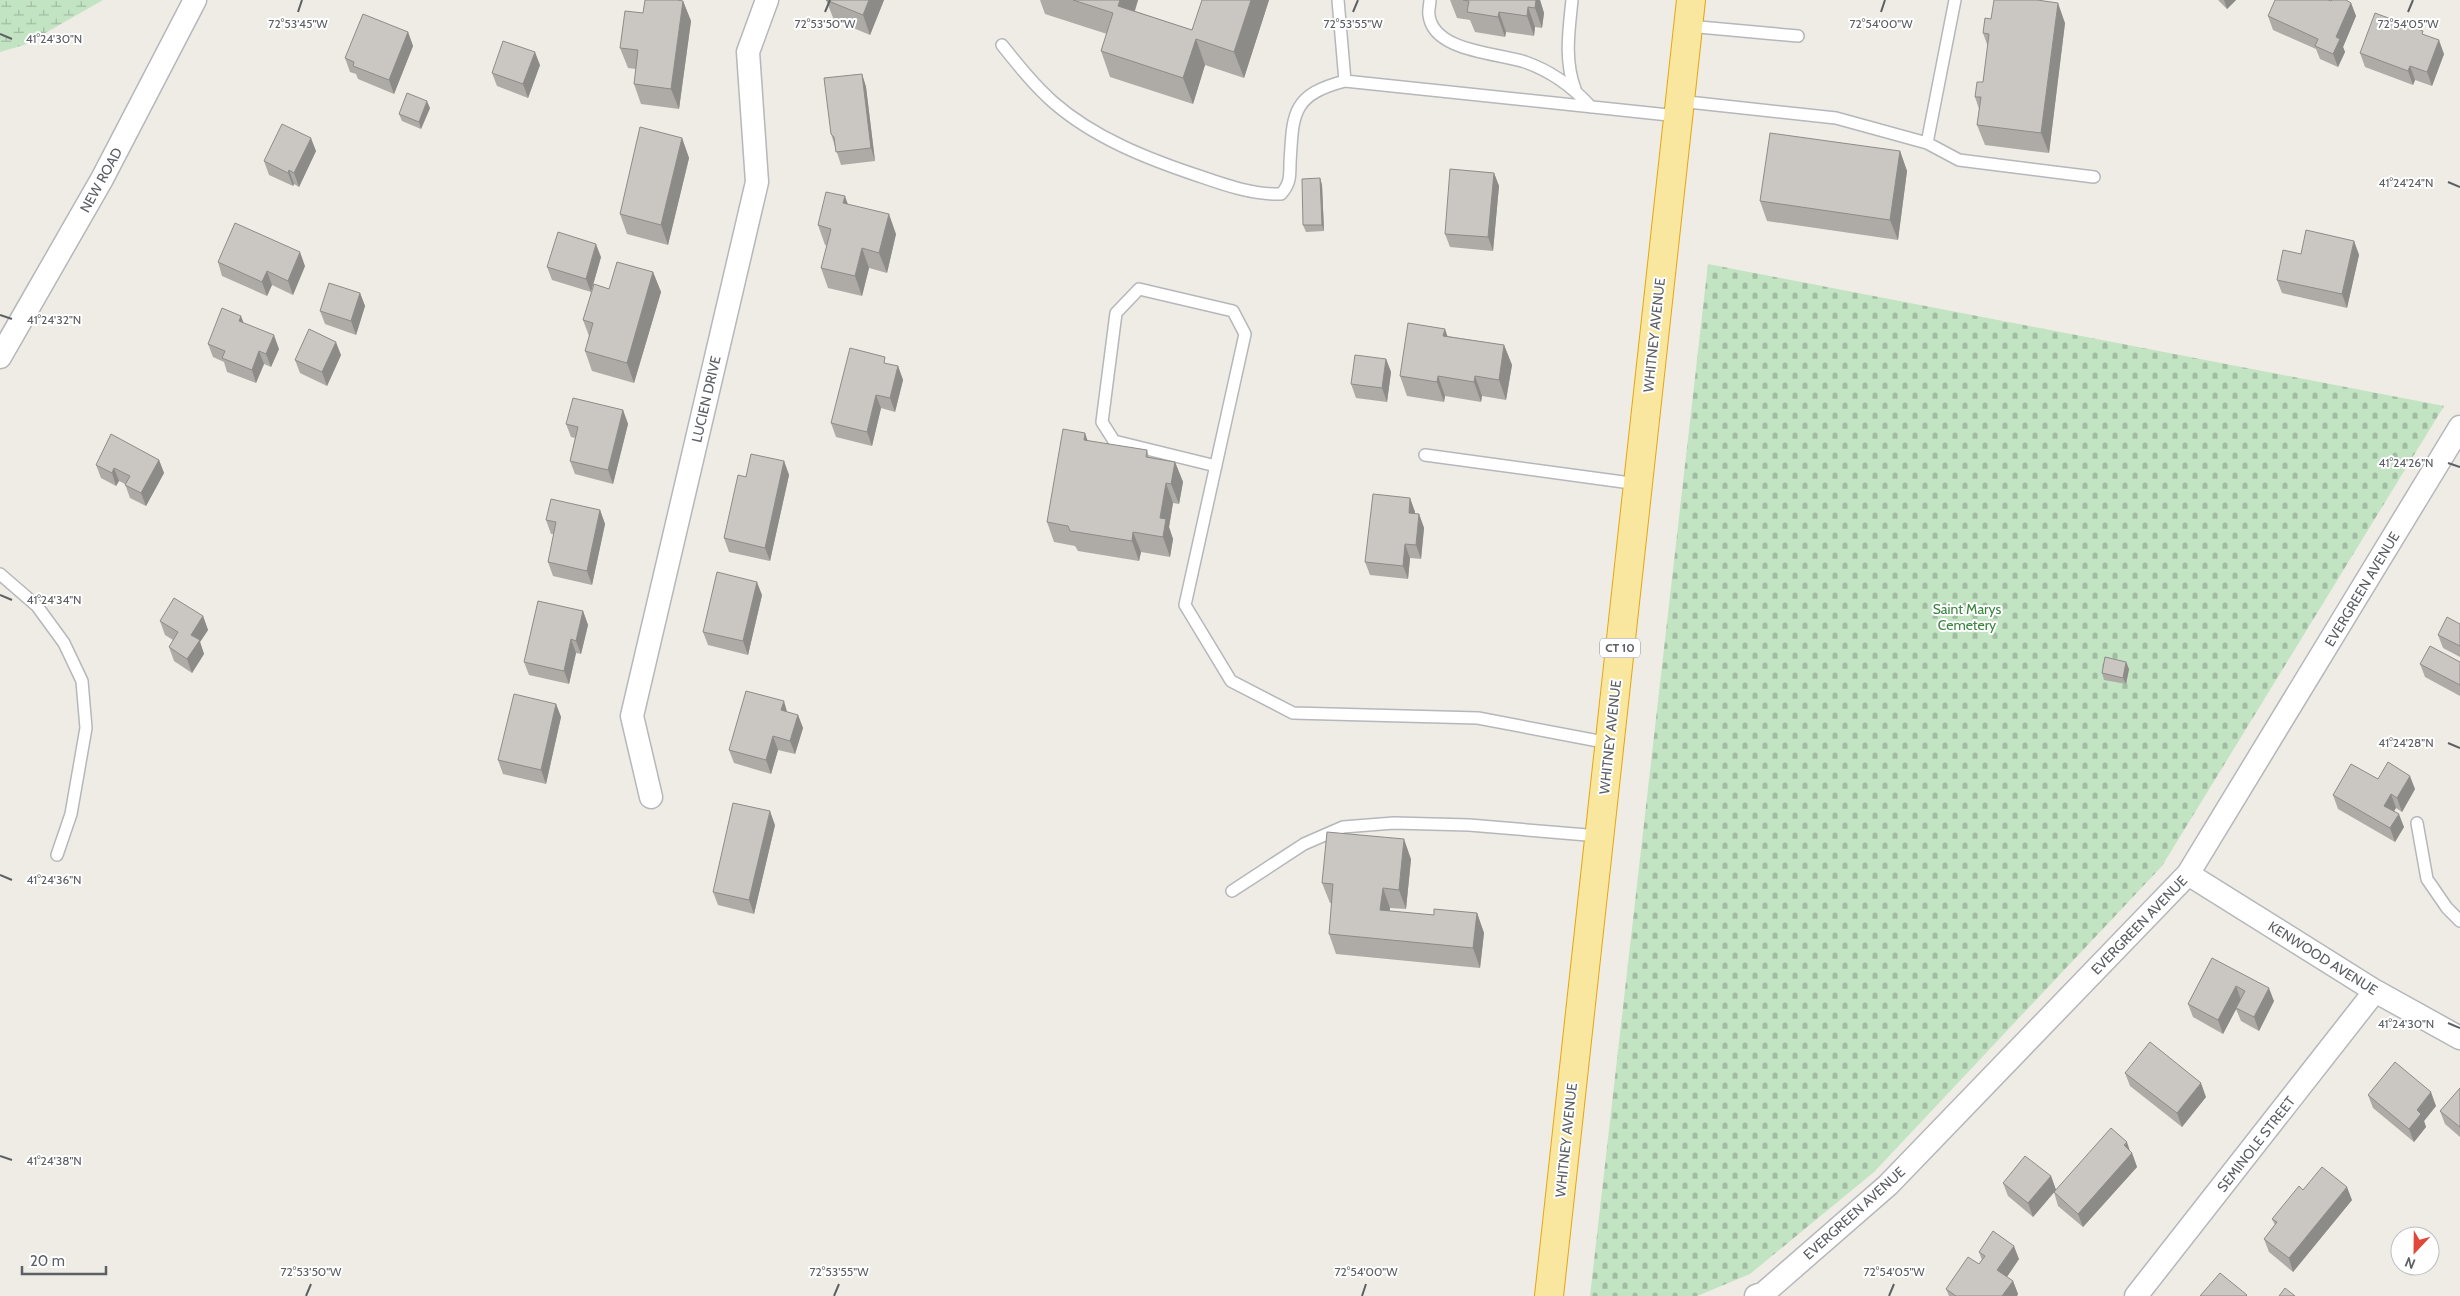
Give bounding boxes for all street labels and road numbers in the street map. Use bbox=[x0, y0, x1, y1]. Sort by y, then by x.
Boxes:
street label: NEW ROAD bbox=[76, 144, 126, 216]
street label: WHITNEY AVENUE bbox=[1639, 277, 1669, 393]
street label: LUCIEN DRIVE bbox=[687, 354, 725, 444]
street label: EVERGREEN AVENUE bbox=[2321, 528, 2404, 650]
road number: CT 10 bbox=[1600, 638, 1640, 658]
street label: WHITNEY AVENUE bbox=[1595, 679, 1625, 795]
street label: EVERGREEN AVENUE bbox=[2087, 872, 2191, 978]
street label: KENWOOD AVENUE bbox=[2265, 917, 2381, 999]
street label: WHITNEY AVENUE bbox=[1551, 1082, 1581, 1198]
street label: SEMINOLE STREET bbox=[2213, 1092, 2299, 1195]
street label: EVERGREEN AVENUE bbox=[1799, 1162, 1909, 1263]

